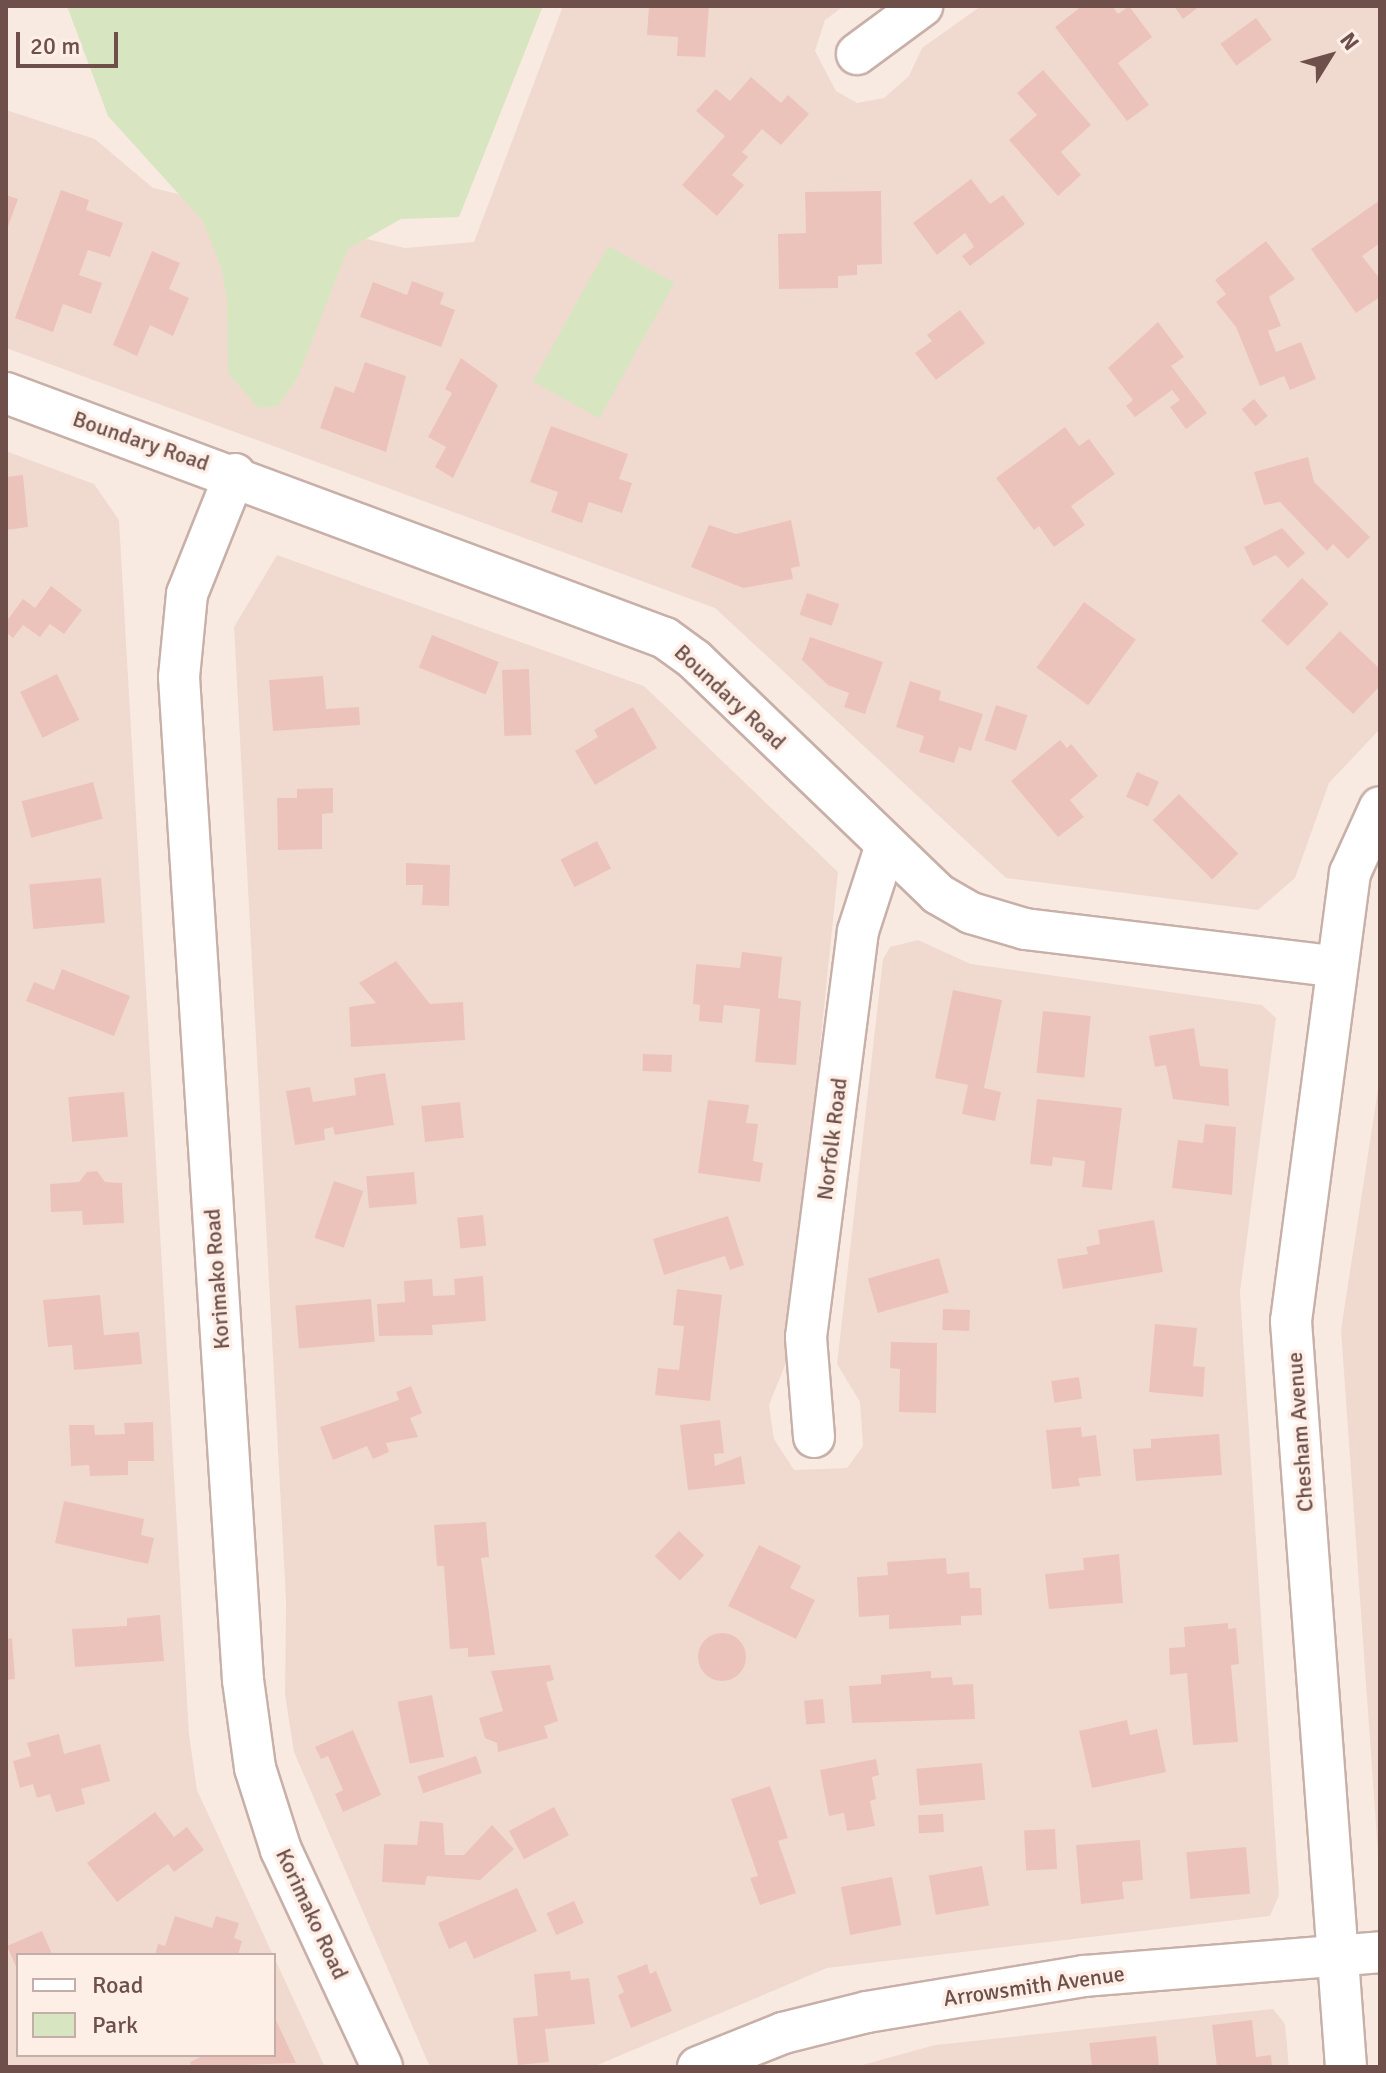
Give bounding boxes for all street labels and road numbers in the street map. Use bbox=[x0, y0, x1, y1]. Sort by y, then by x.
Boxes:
street label: Boundary Road bbox=[69, 405, 213, 477]
street label: Boundary Road bbox=[669, 639, 791, 755]
street label: Norfolk Road bbox=[811, 1076, 853, 1202]
street label: Korimako Road bbox=[199, 1208, 235, 1350]
street label: Chesham Avenue bbox=[1281, 1351, 1319, 1513]
street label: Korimako Road bbox=[270, 1844, 354, 1984]
street label: Arrowsmith Avenue bbox=[942, 1960, 1126, 2012]

